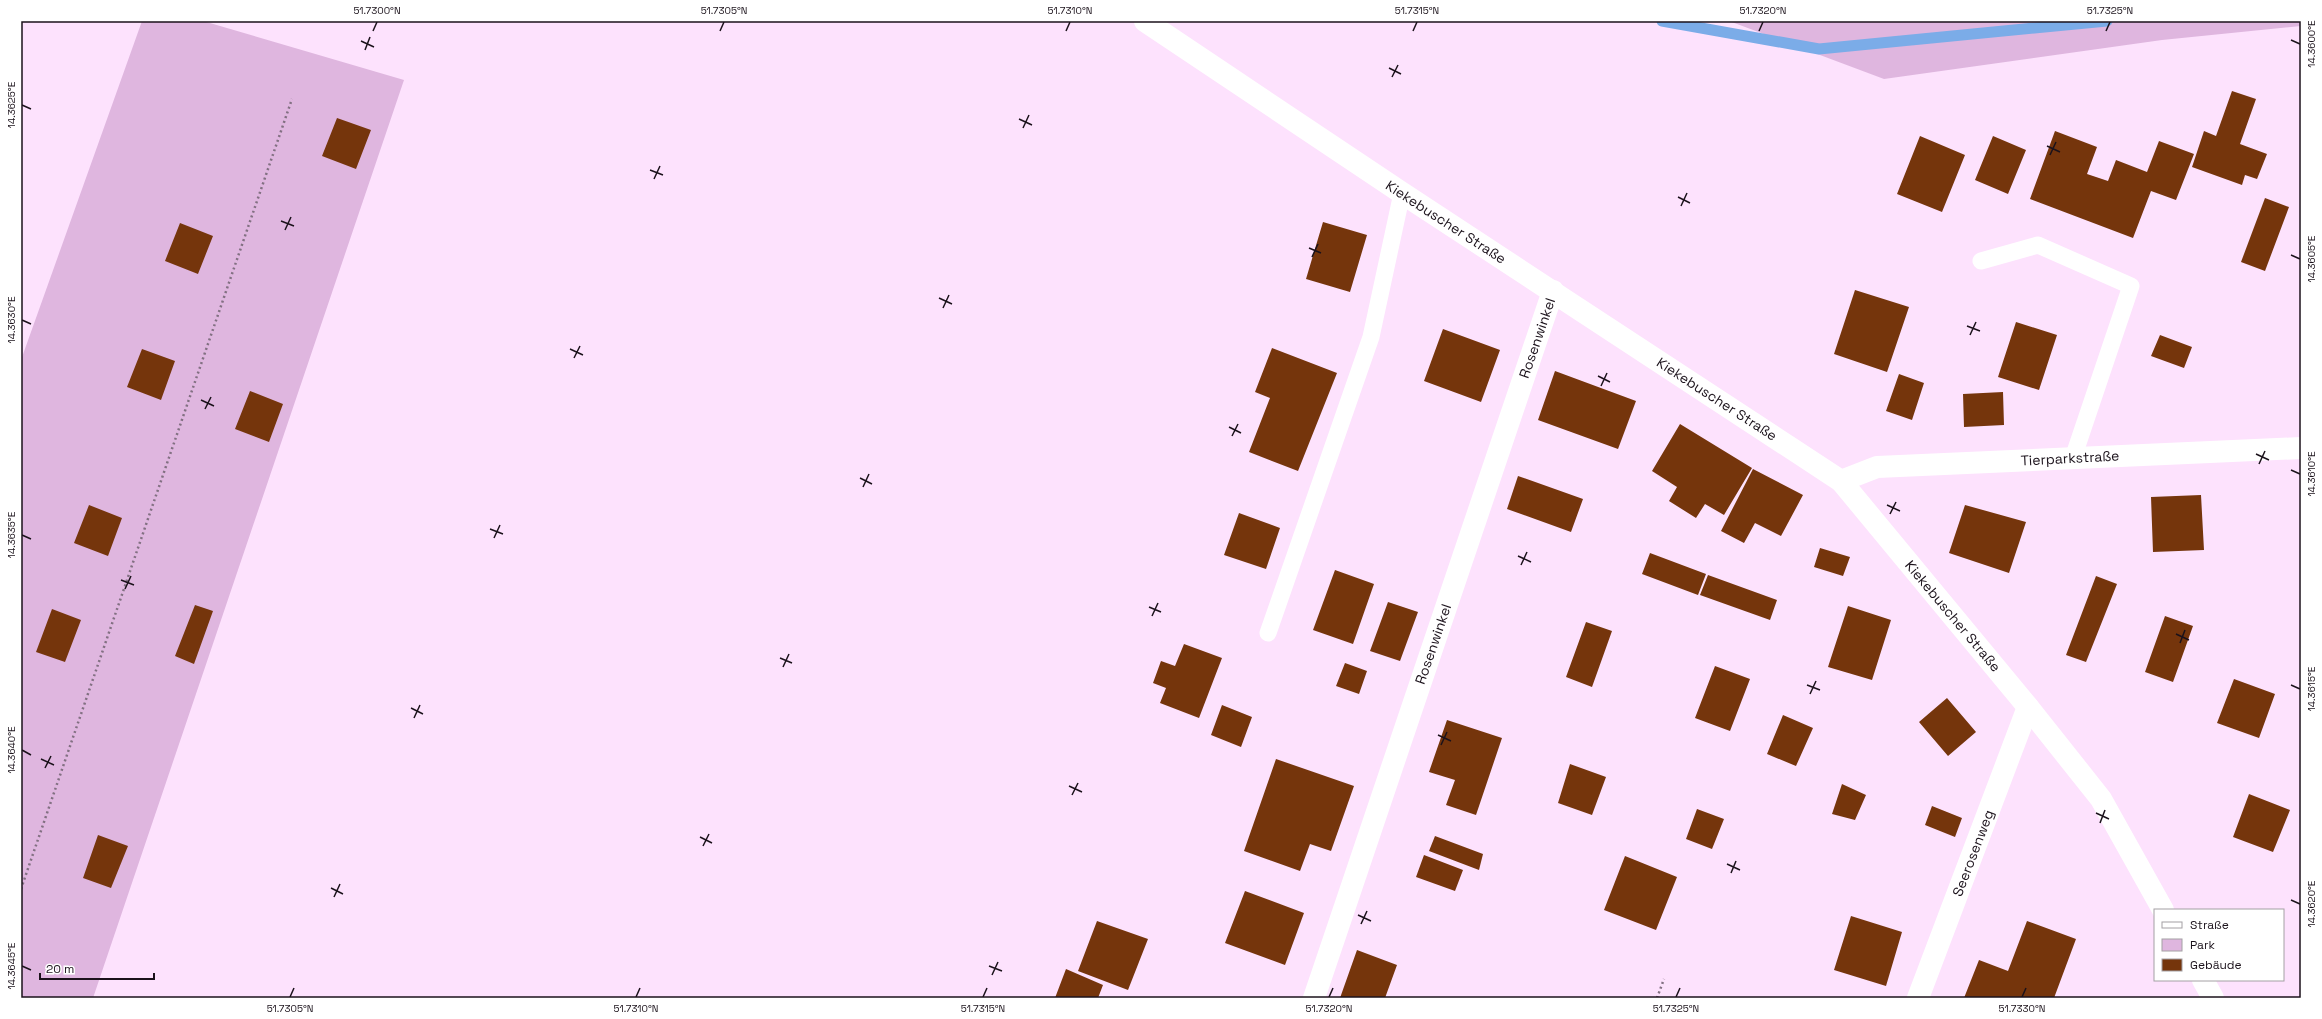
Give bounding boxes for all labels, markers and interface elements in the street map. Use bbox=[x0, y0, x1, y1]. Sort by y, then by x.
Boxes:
text: 51.7300°N bbox=[353, 4, 401, 17]
text: 51.7305°N bbox=[701, 4, 747, 17]
text: 51.7310°N bbox=[1048, 4, 1092, 17]
text: 51.7315°N bbox=[1395, 4, 1439, 17]
text: 51.7320°N bbox=[1740, 4, 1786, 17]
text: 51.7325°N bbox=[2087, 4, 2133, 17]
text: 14.3600°E bbox=[2305, 20, 2318, 68]
text: 14.3625°E bbox=[5, 81, 18, 128]
street label: Kiekebuscher Straße bbox=[1382, 176, 1510, 268]
text: 14.3605°E bbox=[2305, 235, 2318, 282]
street label: Rosenwinkel bbox=[1515, 295, 1559, 381]
text: 14.3630°E bbox=[5, 296, 18, 344]
street label: Kiekebuscher Straße bbox=[1653, 353, 1781, 445]
street label: Tierparkstraße bbox=[2020, 446, 2120, 470]
text: 14.3610°E bbox=[2305, 451, 2318, 497]
text: 14.3635°E bbox=[5, 511, 18, 558]
street label: Kiekebuscher Straße bbox=[1901, 557, 2005, 675]
street label: Rosenwinkel bbox=[1411, 601, 1455, 687]
text: 14.3615°E bbox=[2305, 666, 2318, 711]
text: 14.3640°E bbox=[5, 726, 18, 774]
street label: Seerosenweg bbox=[1948, 807, 1998, 899]
text: 14.3620°E bbox=[2305, 880, 2318, 927]
legend bbox=[2154, 909, 2284, 981]
text: Straße bbox=[2190, 917, 2229, 933]
text: Park bbox=[2190, 937, 2215, 953]
text: 14.3645°E bbox=[5, 942, 18, 989]
scale bar bbox=[40, 955, 154, 981]
text: Gebäude bbox=[2190, 957, 2242, 973]
text: 20 m bbox=[46, 961, 74, 977]
text: 51.7305°N bbox=[267, 1002, 313, 1015]
text: 51.7310°N bbox=[614, 1002, 658, 1015]
text: 51.7315°N bbox=[961, 1002, 1005, 1015]
text: 51.7320°N bbox=[1306, 1002, 1352, 1015]
text: 51.7325°N bbox=[1653, 1002, 1699, 1015]
text: 51.7330°N bbox=[1999, 1002, 2045, 1015]

